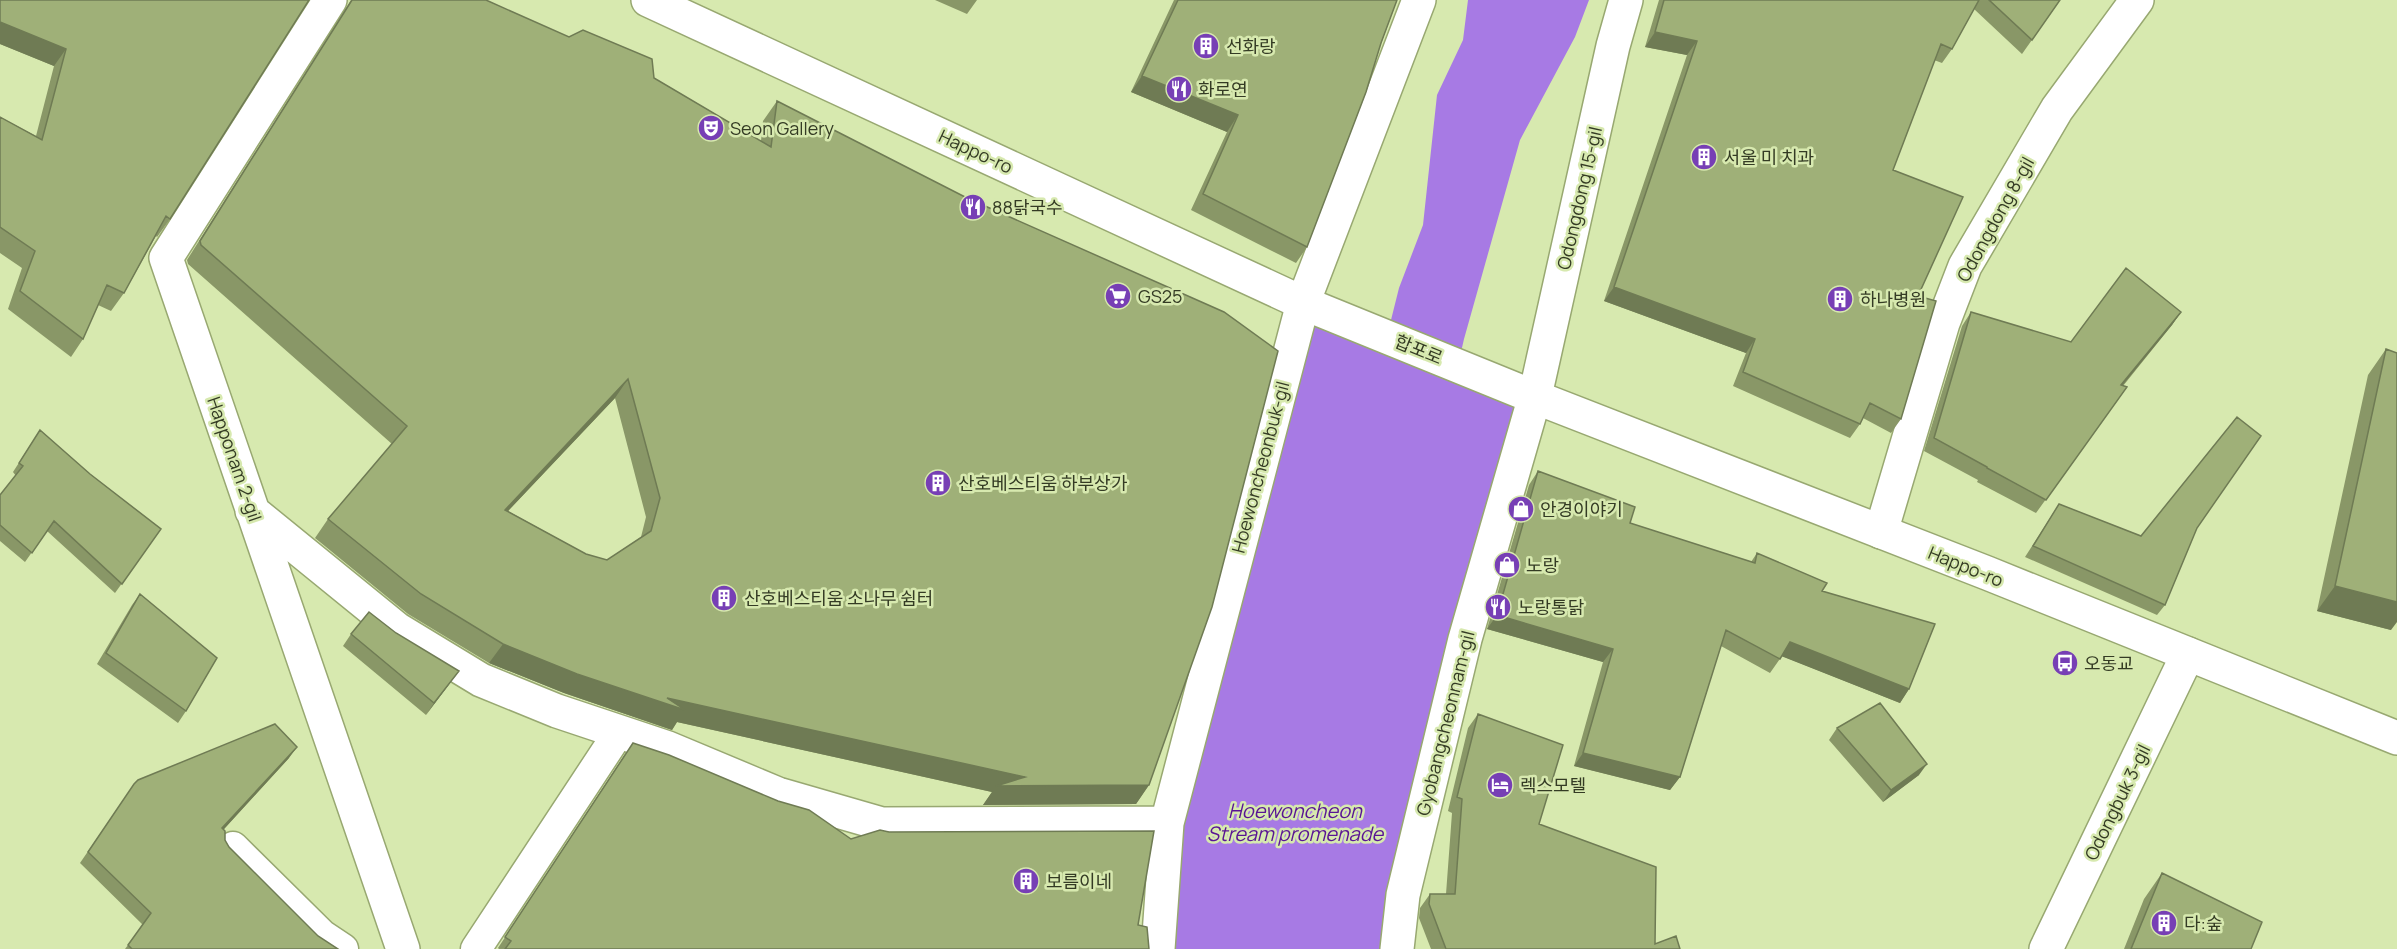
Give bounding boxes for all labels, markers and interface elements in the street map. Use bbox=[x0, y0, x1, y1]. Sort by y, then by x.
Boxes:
building icon: 선화랑 bbox=[1191, 31, 1221, 61]
place label: 선화랑 bbox=[1226, 34, 1276, 58]
restaurant icon: 화로연 bbox=[1164, 74, 1194, 104]
place label: 화로연 bbox=[1198, 77, 1248, 101]
theatre icon: Seon Gallery bbox=[696, 113, 726, 143]
place label: Seon Gallery bbox=[730, 116, 835, 140]
street label: Happo-ro bbox=[935, 123, 1017, 179]
street label: Odongdong 15-gil bbox=[1551, 124, 1607, 272]
building icon: 서울 미 치과 bbox=[1689, 142, 1719, 172]
place label: 서울 미 치과 bbox=[1724, 145, 1814, 169]
street label: Odongdong 8-gil bbox=[1951, 152, 2039, 286]
restaurant icon: 88닭국수 bbox=[958, 192, 988, 222]
place label: 88닭국수 bbox=[992, 195, 1063, 219]
supermarket icon: GS25 bbox=[1103, 281, 1133, 311]
place label: GS25 bbox=[1138, 284, 1182, 308]
building icon: 하나병원 bbox=[1825, 284, 1855, 314]
place label: 하나병원 bbox=[1860, 287, 1926, 311]
street label: 합포로 bbox=[1391, 329, 1447, 369]
street label: Hoewoncheonbuk-gil bbox=[1226, 379, 1294, 555]
street label: Happonam 2-gil bbox=[202, 393, 268, 525]
building icon: 산호베스티움 하부상가 bbox=[923, 468, 953, 498]
place label: 산호베스티움 하부상가 bbox=[958, 471, 1128, 495]
shop icon: 안경이야기 bbox=[1506, 494, 1536, 524]
place label: 안경이야기 bbox=[1540, 497, 1623, 521]
street label: Happo-ro bbox=[1925, 540, 2007, 592]
shop icon: 노랑 bbox=[1492, 550, 1522, 580]
place label: 노랑 bbox=[1526, 553, 1559, 577]
building icon: 산호베스티움 소나무 쉼터 bbox=[709, 583, 739, 613]
place label: 산호베스티움 소나무 쉼터 bbox=[744, 586, 933, 610]
restaurant icon: 노랑통닭 bbox=[1483, 592, 1513, 622]
place label: 노랑통닭 bbox=[1518, 595, 1584, 619]
street label: Gyobangcheonnam-gil bbox=[1410, 628, 1480, 818]
bus stop icon: 오동교 bbox=[2050, 648, 2080, 678]
place label: 오동교 bbox=[2084, 651, 2134, 675]
street label: Odongbuk 3-gil bbox=[2079, 740, 2155, 864]
hotel icon: 렉스모텔 bbox=[1485, 770, 1515, 800]
place label: 렉스모텔 bbox=[1520, 773, 1586, 797]
water label: Hoewoncheon Stream promenade bbox=[1207, 797, 1385, 847]
building icon: 보름이네 bbox=[1011, 866, 1041, 896]
place label: 보름이네 bbox=[1046, 869, 1112, 893]
building icon: 다:숲 bbox=[2149, 908, 2179, 938]
place label: 다:숲 bbox=[2184, 911, 2223, 935]

